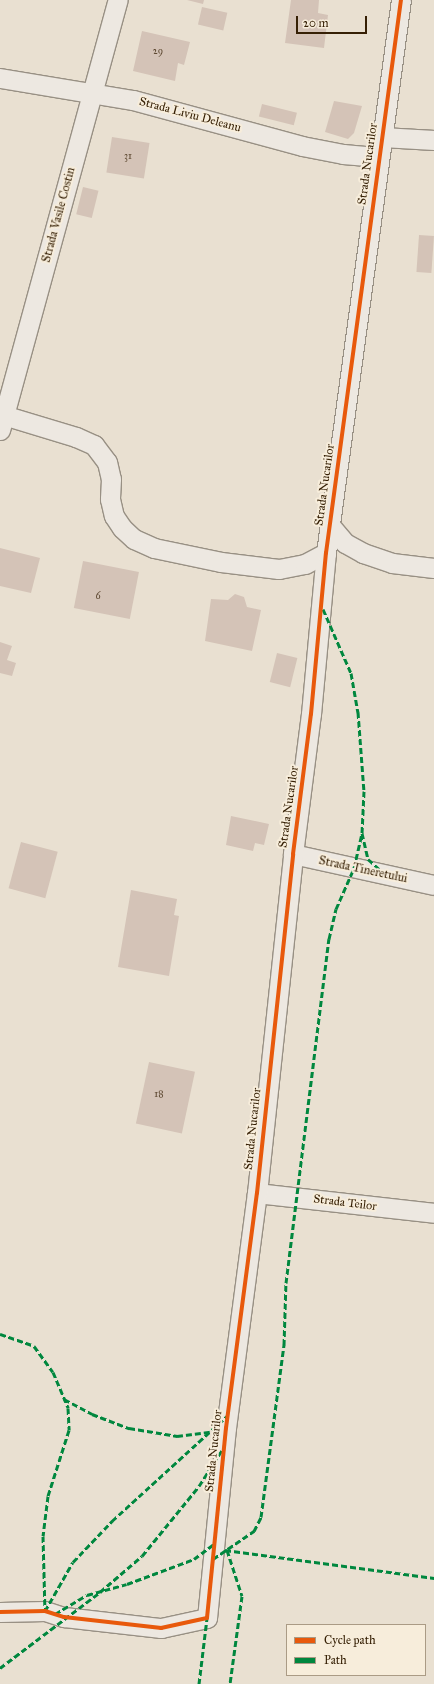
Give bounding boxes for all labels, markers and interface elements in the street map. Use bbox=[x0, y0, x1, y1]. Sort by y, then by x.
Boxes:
scale bar bbox=[298, 8, 369, 34]
text: 20 m bbox=[303, 16, 329, 30]
house number: 29 bbox=[153, 46, 163, 58]
street label: Strada Liviu Deleanu bbox=[137, 94, 243, 136]
street label: Strada Nucarilor bbox=[355, 122, 381, 206]
house number: 31 bbox=[124, 151, 132, 163]
street label: Strada Vasile Costin bbox=[39, 166, 79, 264]
street label: Strada Nucarilor bbox=[312, 443, 338, 527]
house number: 6 bbox=[95, 591, 101, 603]
street label: Strada Nucarilor bbox=[276, 765, 302, 849]
street label: Strada Tineretului bbox=[317, 854, 409, 886]
street label: Strada Nucarilor bbox=[242, 1087, 264, 1171]
house number: 18 bbox=[154, 1089, 164, 1101]
street label: Strada Teilor bbox=[312, 1192, 378, 1214]
street label: Strada Nucarilor bbox=[203, 1409, 225, 1493]
legend bbox=[286, 1624, 426, 1676]
text: Cycle path bbox=[324, 1633, 376, 1647]
text: Path bbox=[324, 1653, 347, 1667]

